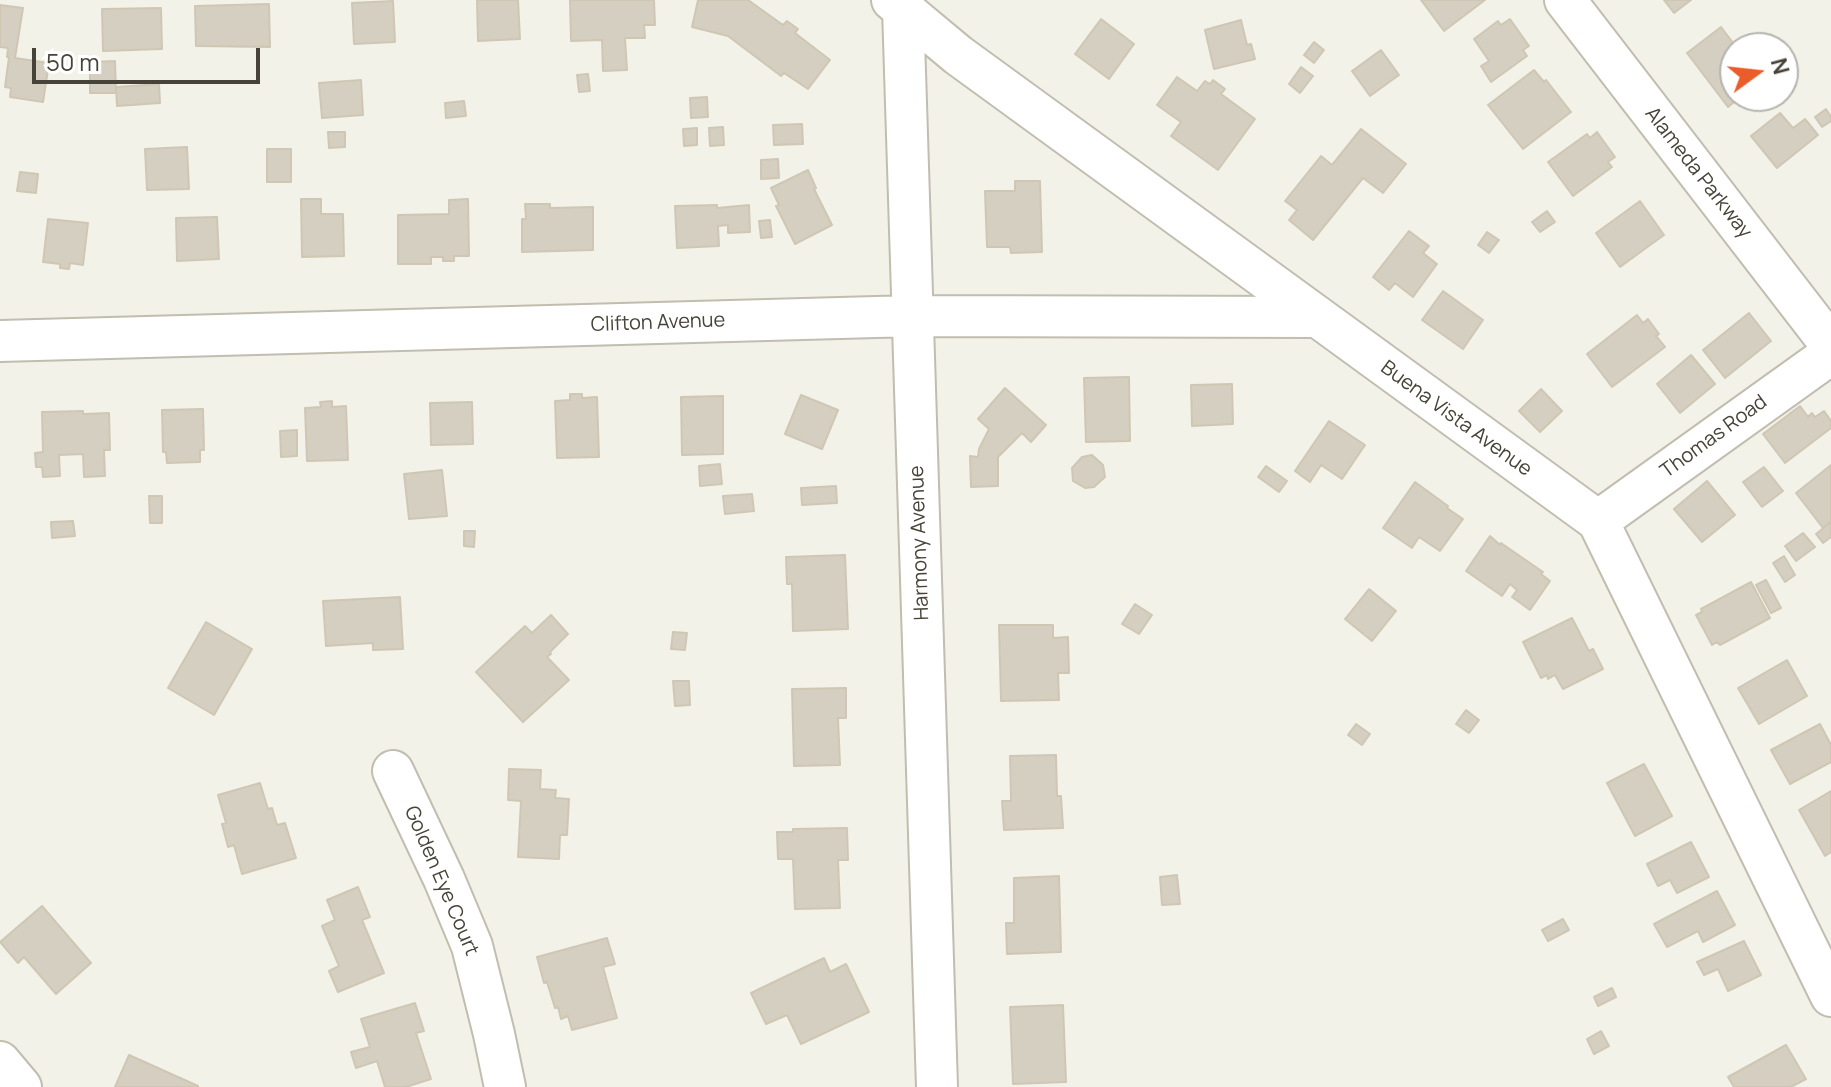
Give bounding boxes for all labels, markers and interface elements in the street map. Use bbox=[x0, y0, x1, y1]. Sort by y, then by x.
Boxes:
scale bar bbox=[36, 32, 264, 82]
north arrow bbox=[1719, 32, 1799, 112]
text: 50 m bbox=[46, 45, 100, 78]
text: N bbox=[1764, 55, 1797, 78]
street label: Alameda Parkway bbox=[1639, 103, 1757, 243]
street label: Clifton Avenue bbox=[590, 309, 726, 337]
street label: Buena Vista Avenue bbox=[1376, 356, 1536, 482]
street label: Thomas Road bbox=[1656, 390, 1772, 484]
street label: Harmony Avenue bbox=[905, 465, 935, 621]
street label: Golden Eye Court bbox=[399, 803, 483, 959]

